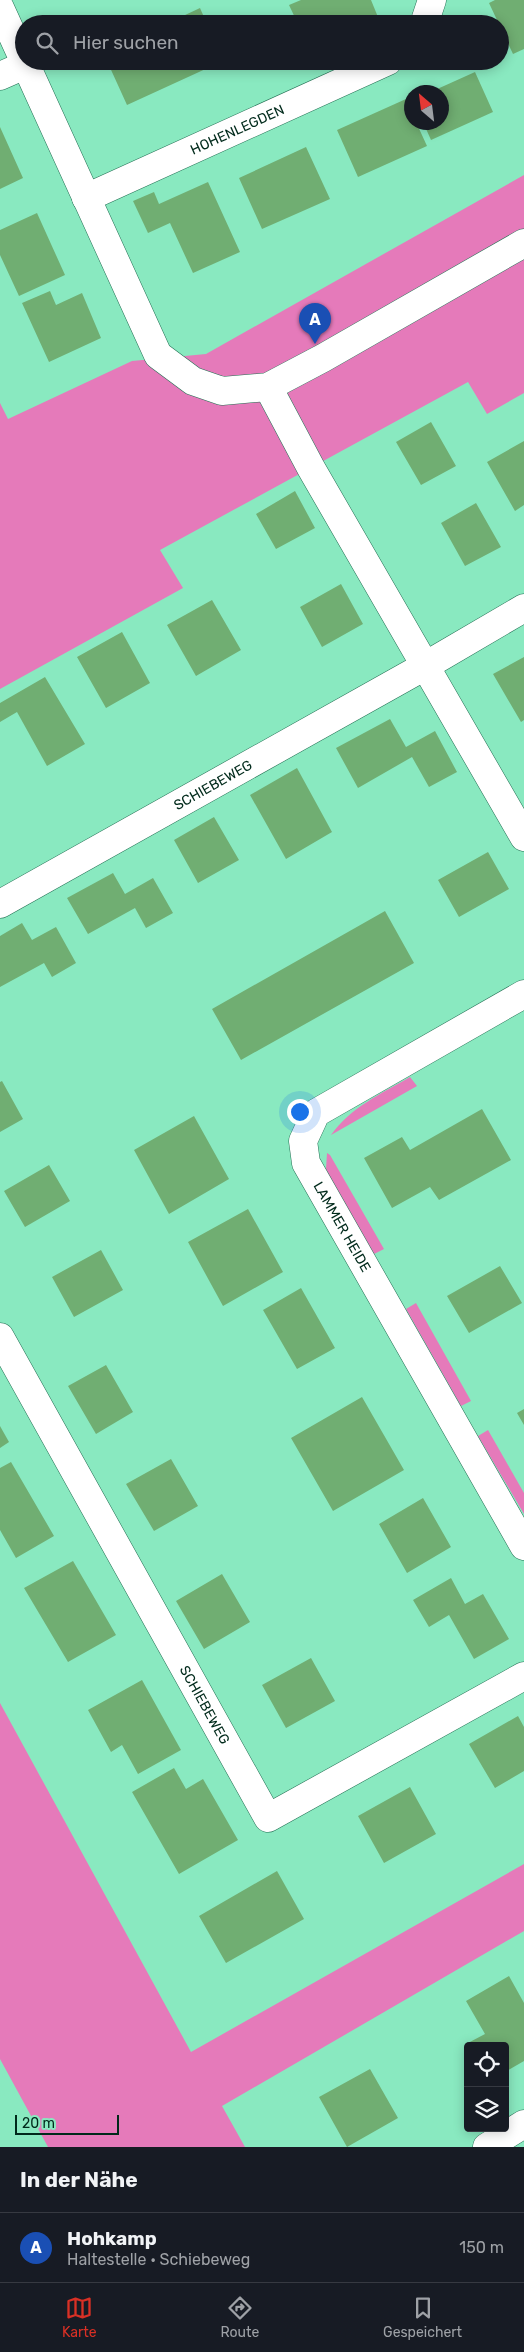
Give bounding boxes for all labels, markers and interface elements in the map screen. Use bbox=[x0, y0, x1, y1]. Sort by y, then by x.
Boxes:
search box bbox=[15, 15, 509, 70]
icon: search bbox=[33, 29, 61, 57]
text: Hier suchen bbox=[73, 31, 179, 54]
north arrow bbox=[404, 85, 449, 130]
street label: HOHENLEGDEN bbox=[188, 101, 287, 159]
pin: A bbox=[299, 303, 331, 344]
street label: SCHIEBEWEG bbox=[171, 756, 255, 814]
your location bbox=[287, 1099, 313, 1125]
street label: LAMMER HEIDE bbox=[309, 1179, 374, 1275]
street label: SCHIEBEWEG bbox=[176, 1663, 233, 1747]
map controls bbox=[464, 2042, 509, 2132]
button: locate bbox=[464, 2042, 509, 2087]
button: layers bbox=[464, 2087, 509, 2132]
scale bar bbox=[15, 2112, 119, 2135]
text: 20 m bbox=[22, 2115, 55, 2132]
text: In der Nähe bbox=[20, 2167, 138, 2192]
text: Hohkamp bbox=[67, 2227, 157, 2250]
text: A bbox=[30, 2238, 42, 2257]
text: 150 m bbox=[459, 2238, 504, 2257]
text: Haltestelle · Schiebeweg bbox=[67, 2250, 250, 2269]
tab: Karte bbox=[62, 2294, 97, 2341]
tab: Route bbox=[220, 2294, 259, 2341]
tab: Gespeichert bbox=[383, 2294, 462, 2341]

